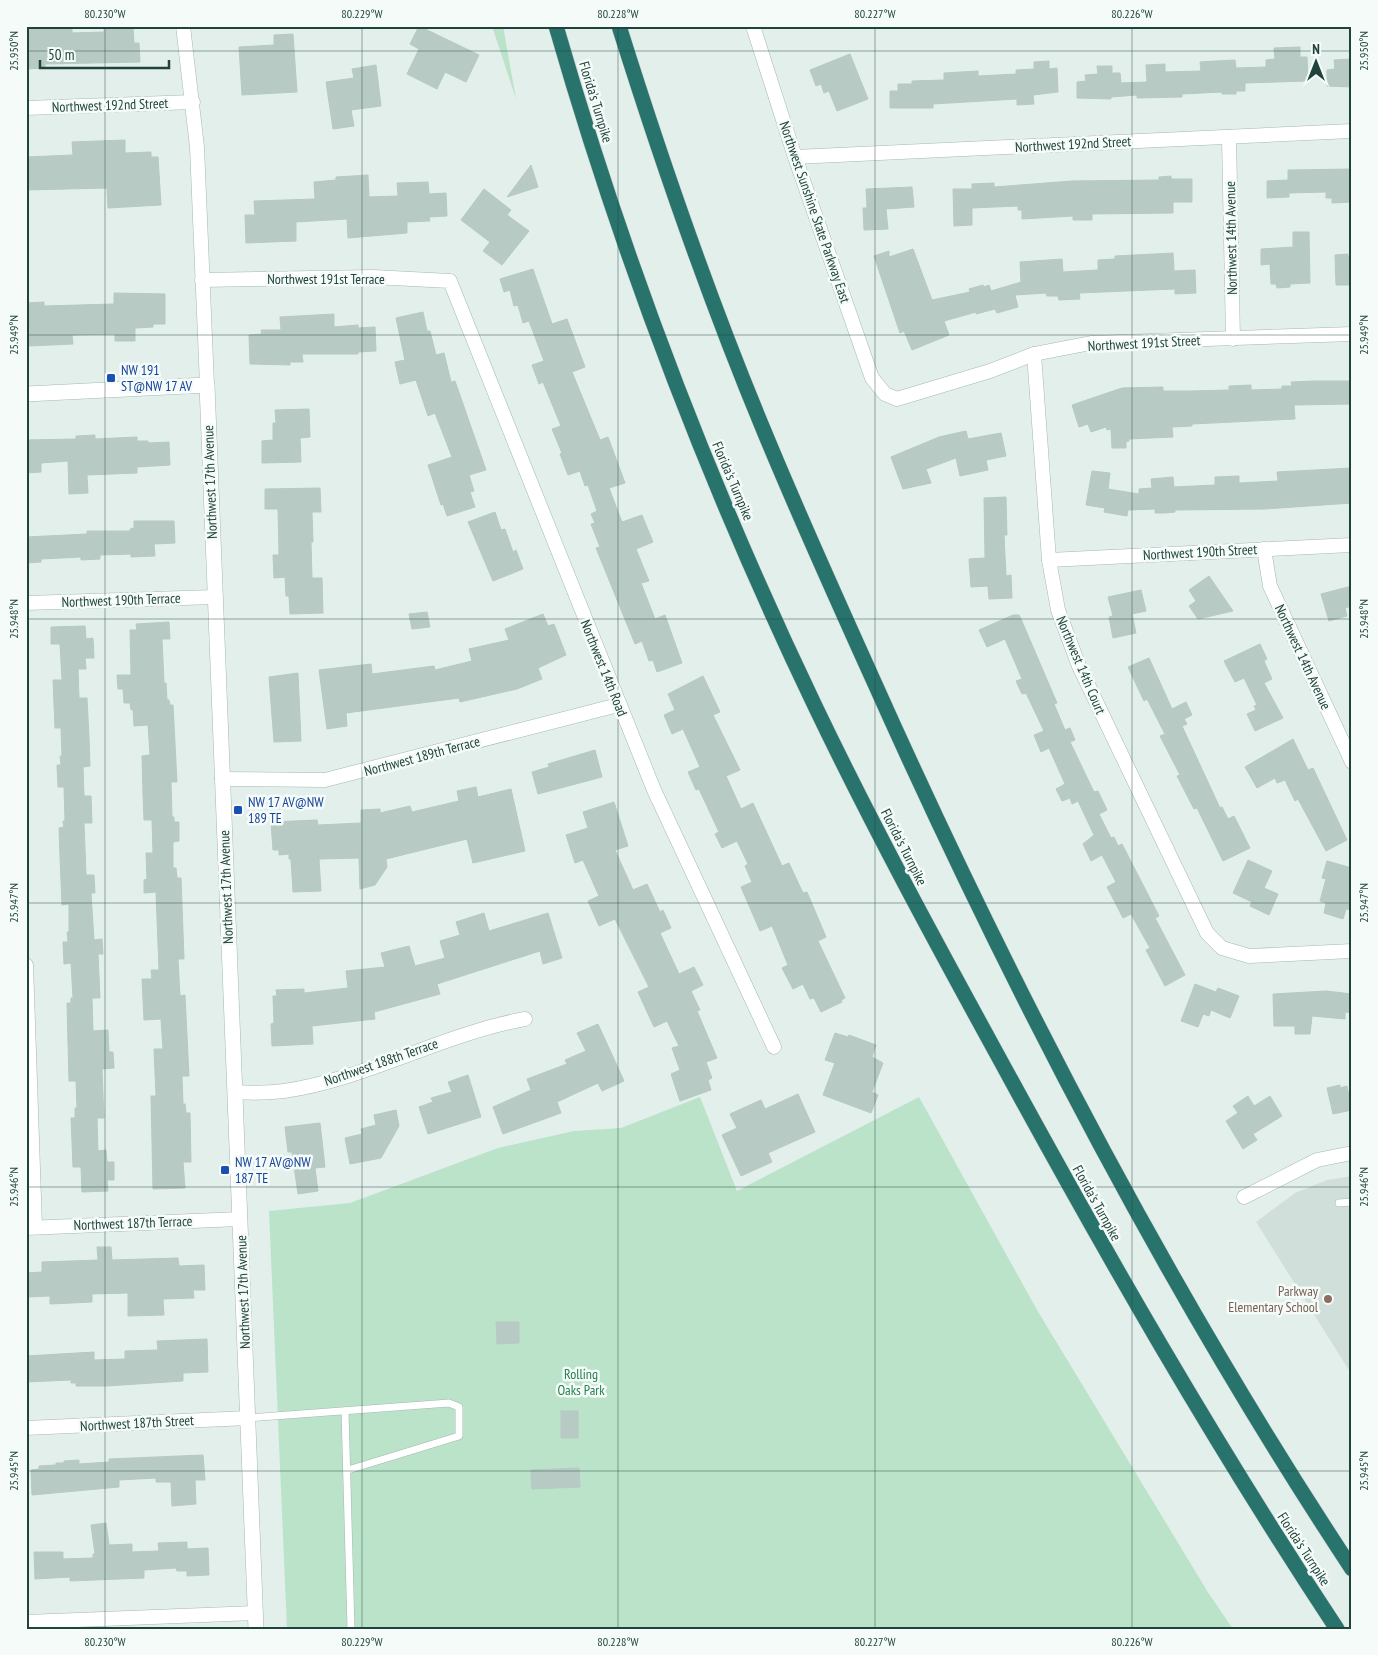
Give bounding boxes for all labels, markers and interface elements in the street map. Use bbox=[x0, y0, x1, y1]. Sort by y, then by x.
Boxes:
text: 80.230°W bbox=[84, 6, 126, 21]
text: 80.229°W bbox=[341, 6, 383, 21]
text: 80.228°W bbox=[597, 6, 639, 21]
text: 80.227°W bbox=[854, 6, 896, 21]
text: 80.226°W bbox=[1111, 6, 1153, 21]
text: 25.950°N bbox=[6, 31, 21, 71]
text: 25.950°N bbox=[1356, 31, 1371, 71]
scale bar bbox=[40, 38, 169, 70]
north arrow bbox=[1290, 38, 1340, 88]
text: N bbox=[1312, 40, 1320, 58]
text: 50 m bbox=[48, 45, 74, 64]
street label: Florida's Turnpike bbox=[575, 59, 617, 145]
street label: Northwest 192nd Street bbox=[52, 94, 169, 116]
street label: Northwest Sunshine State Parkway East bbox=[775, 119, 855, 305]
street label: Northwest 192nd Street bbox=[1014, 132, 1132, 156]
street label: Northwest 14th Avenue bbox=[1221, 181, 1241, 295]
street label: Northwest 191st Terrace bbox=[267, 270, 385, 288]
text: 25.949°N bbox=[6, 315, 21, 355]
text: 25.949°N bbox=[1356, 315, 1371, 355]
street label: Northwest 191st Street bbox=[1087, 331, 1201, 355]
place label: NW 191 ST@NW 17 AV bbox=[121, 361, 193, 395]
marker: NW 191 ST@NW 17 AV bbox=[105, 372, 117, 384]
street label: Northwest 17th Avenue bbox=[199, 425, 221, 539]
street label: Florida's Turnpike bbox=[708, 439, 758, 523]
street label: Northwest 190th Street bbox=[1143, 540, 1258, 564]
street label: Northwest 190th Terrace bbox=[61, 589, 181, 611]
text: 25.948°N bbox=[6, 599, 21, 639]
text: 25.948°N bbox=[1356, 599, 1371, 639]
street label: Northwest 14th Avenue bbox=[1271, 602, 1335, 713]
street label: Northwest 14th Court bbox=[1052, 613, 1110, 717]
street label: Northwest 14th Road bbox=[576, 617, 632, 719]
street label: Northwest 189th Terrace bbox=[362, 732, 482, 780]
place label: NW 17 AV@NW 189 TE bbox=[248, 793, 324, 827]
marker: NW 17 AV@NW 189 TE bbox=[232, 804, 244, 816]
street label: Florida's Turnpike bbox=[877, 806, 931, 889]
street label: Northwest 17th Avenue bbox=[215, 830, 237, 944]
text: 25.947°N bbox=[6, 883, 21, 923]
text: 25.947°N bbox=[1356, 883, 1371, 923]
street label: Northwest 188th Terrace bbox=[322, 1034, 440, 1090]
place label: NW 17 AV@NW 187 TE bbox=[235, 1153, 311, 1187]
street label: Florida's Turnpike bbox=[1069, 1162, 1125, 1244]
marker: NW 17 AV@NW 187 TE bbox=[219, 1164, 231, 1176]
text: 25.946°N bbox=[6, 1167, 21, 1207]
text: 25.946°N bbox=[1356, 1167, 1371, 1207]
street label: Northwest 187th Terrace bbox=[73, 1212, 193, 1234]
street label: Northwest 17th Avenue bbox=[232, 1235, 254, 1349]
place label: Parkway Elementary School bbox=[1228, 1282, 1319, 1316]
marker: Parkway Elementary School bbox=[1322, 1293, 1334, 1305]
park label: Rolling Oaks Park bbox=[557, 1365, 605, 1399]
street label: Northwest 187th Street bbox=[80, 1411, 195, 1435]
text: 25.945°N bbox=[6, 1451, 21, 1491]
text: 25.945°N bbox=[1356, 1451, 1371, 1491]
street label: Florida's Turnpike bbox=[1274, 1509, 1335, 1589]
text: 80.230°W bbox=[84, 1634, 126, 1649]
text: 80.229°W bbox=[341, 1634, 383, 1649]
text: 80.228°W bbox=[597, 1634, 639, 1649]
text: 80.227°W bbox=[854, 1634, 896, 1649]
text: 80.226°W bbox=[1111, 1634, 1153, 1649]

